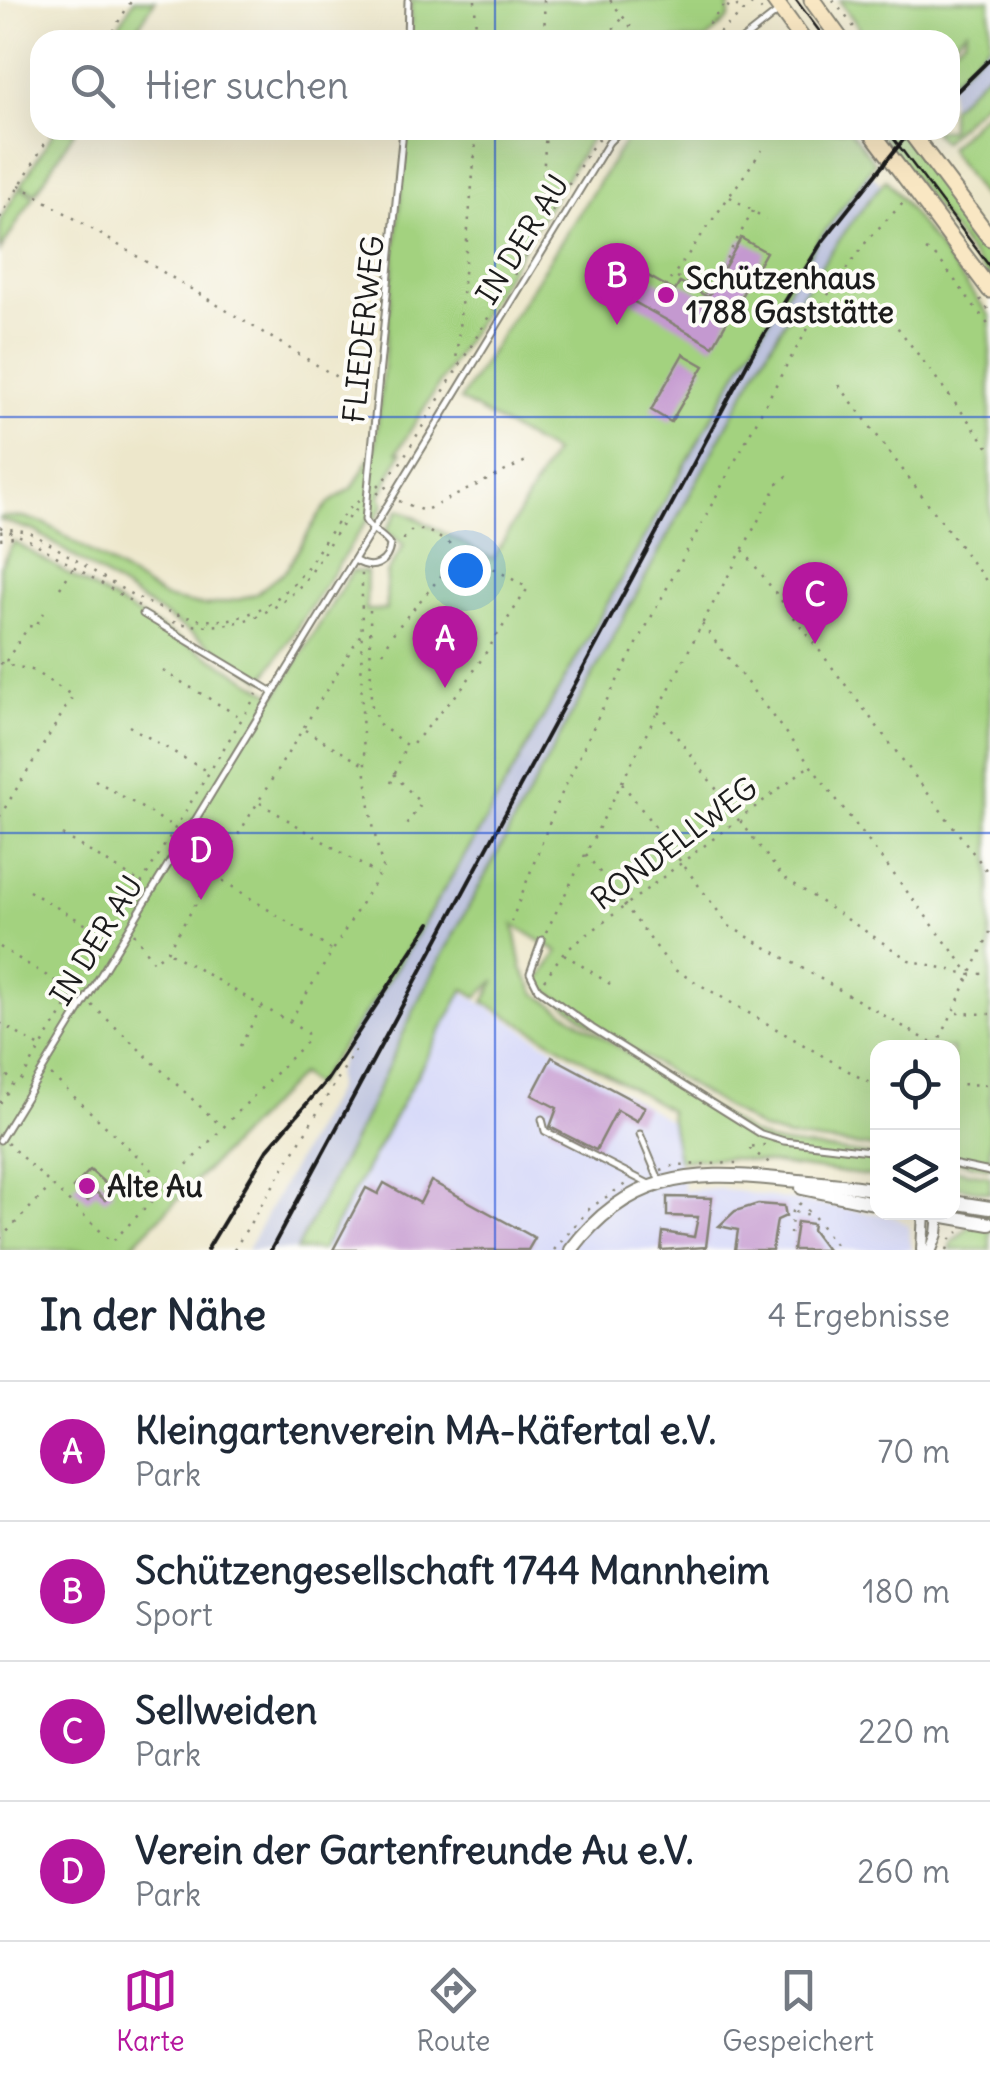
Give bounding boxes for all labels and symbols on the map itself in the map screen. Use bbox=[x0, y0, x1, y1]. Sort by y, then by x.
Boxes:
street label: IN DER AU bbox=[467, 167, 577, 311]
street label: FLIEDERWEG bbox=[334, 233, 392, 425]
pin: B bbox=[584, 242, 650, 325]
place label: Schützenhaus 1788 Gaststätte bbox=[686, 259, 894, 331]
marker: Schützenhaus 1788 Gaststätte bbox=[655, 284, 677, 306]
your location bbox=[440, 545, 491, 596]
pin: C bbox=[782, 562, 848, 644]
pin: A bbox=[412, 606, 478, 688]
street label: RONDELLWEG bbox=[583, 768, 765, 918]
pin: D bbox=[168, 818, 234, 900]
street label: IN DER AU bbox=[41, 868, 151, 1012]
place label: Alte Au bbox=[107, 1167, 203, 1205]
marker: Alte Au bbox=[76, 1175, 98, 1197]

